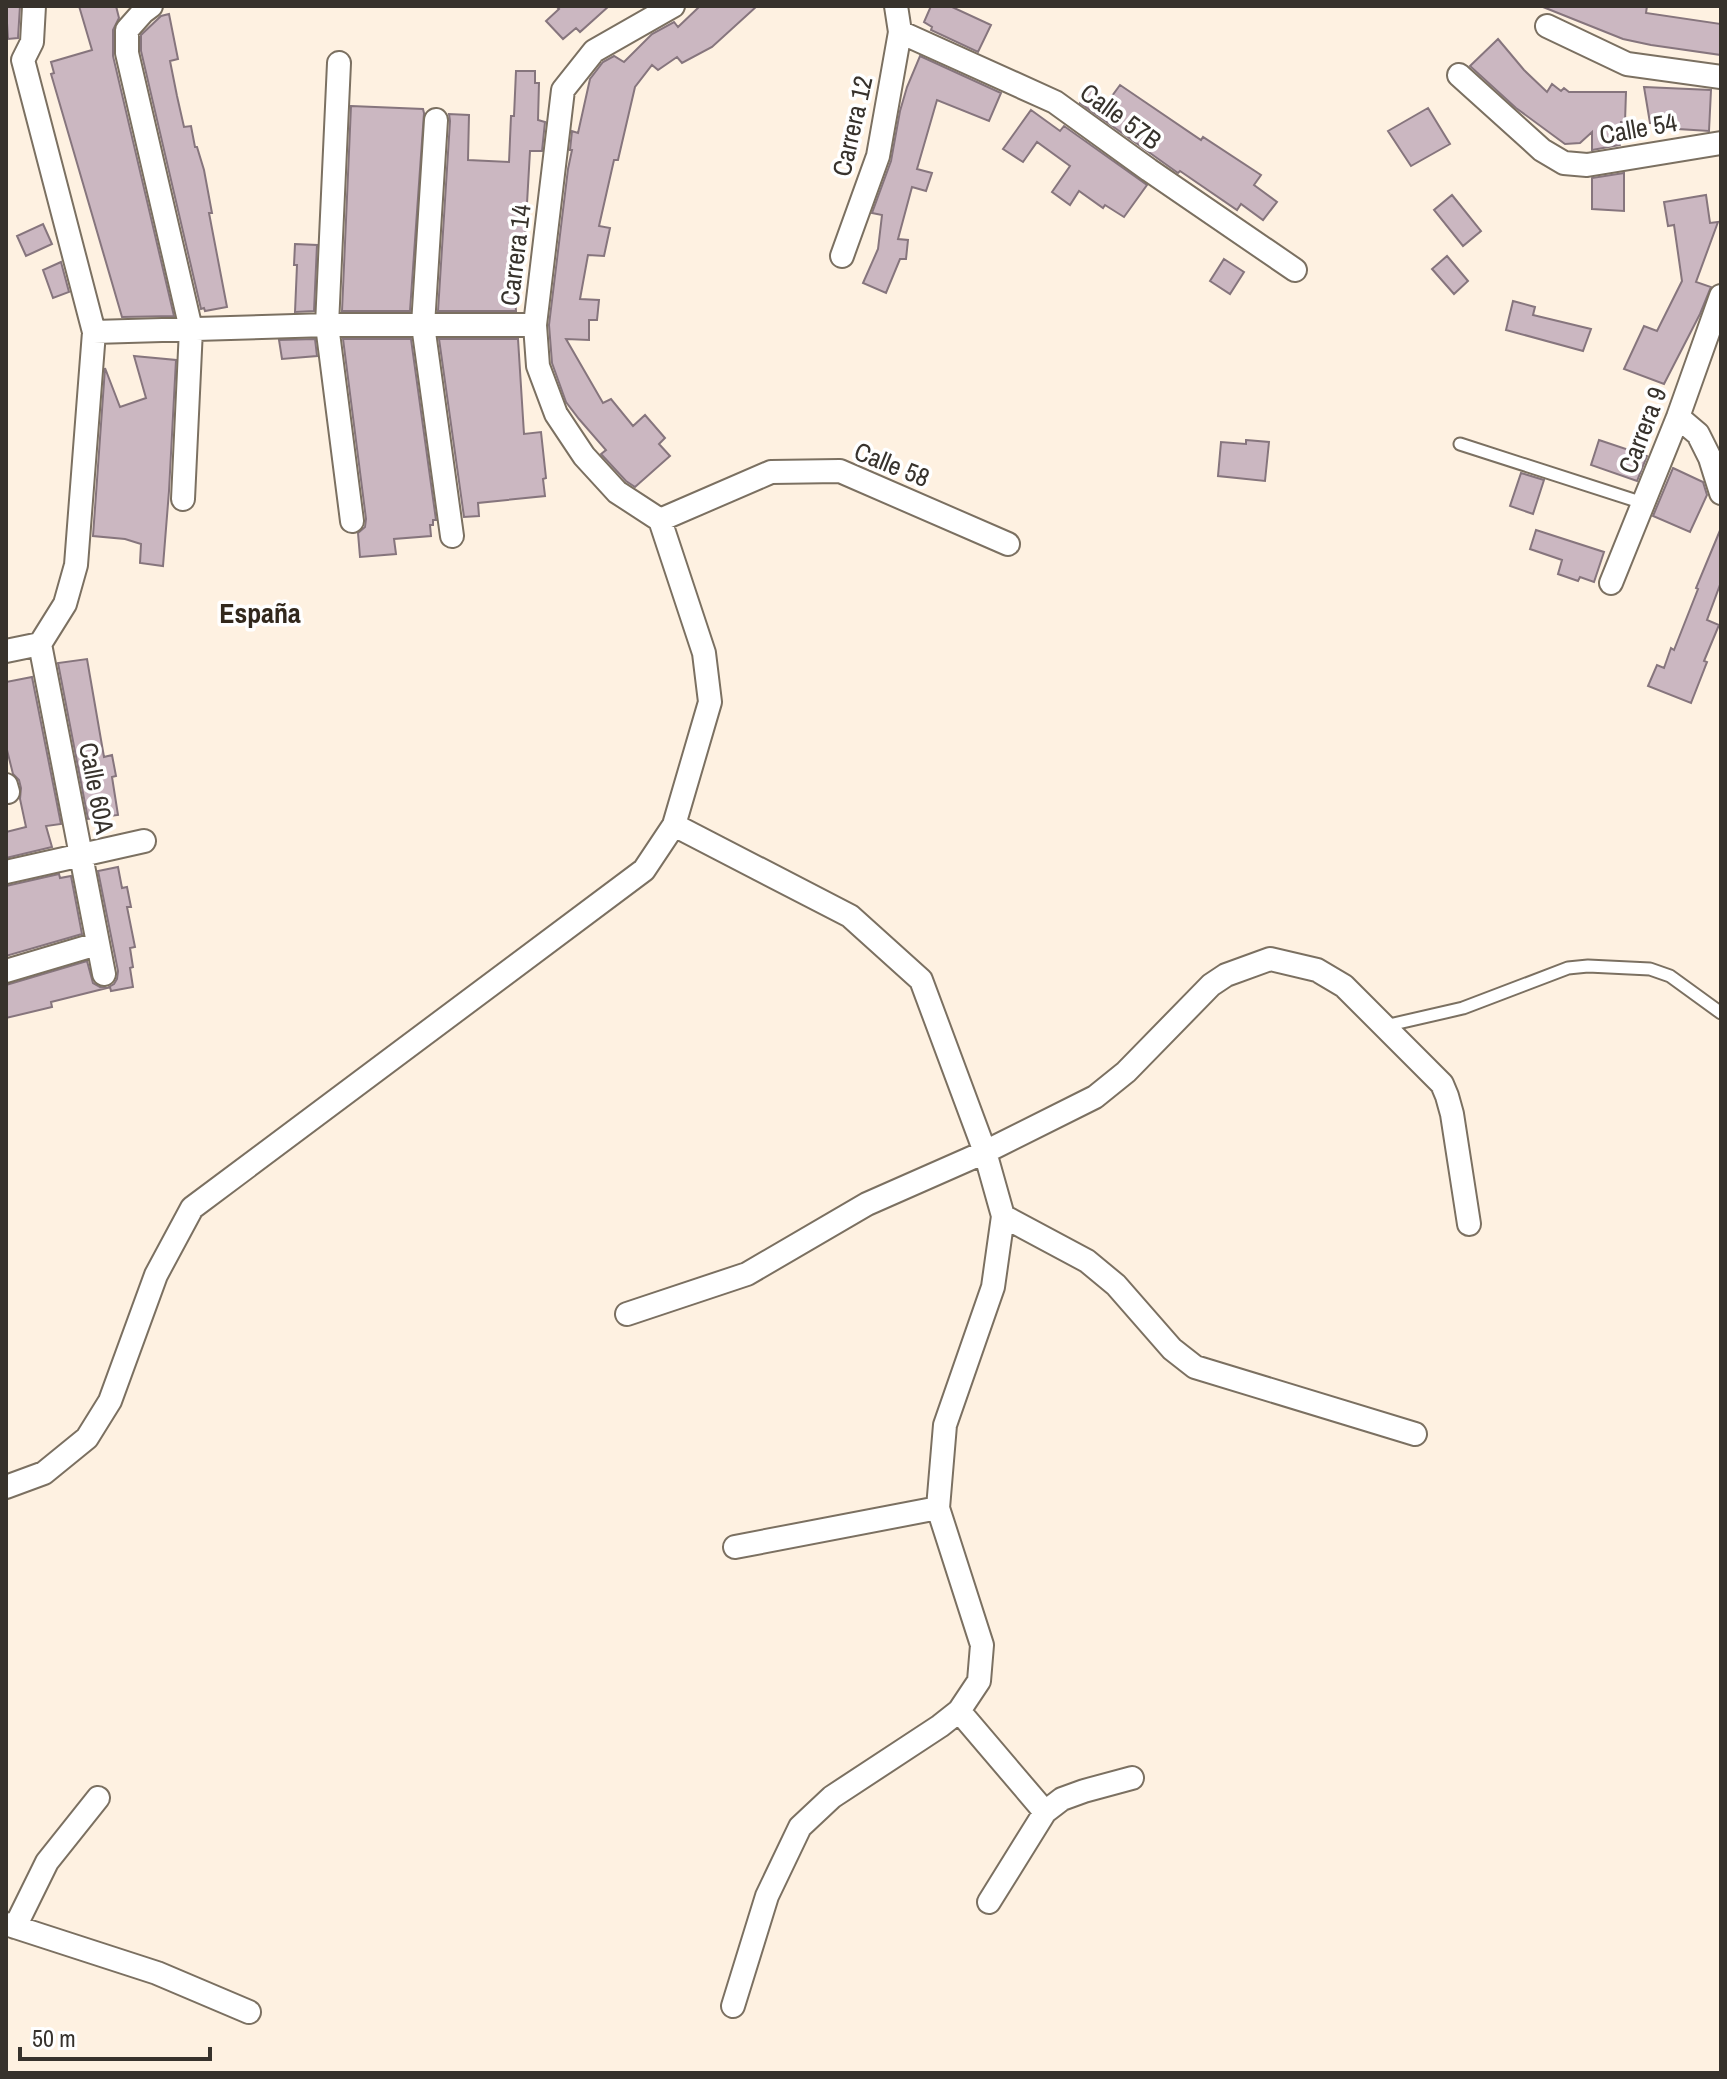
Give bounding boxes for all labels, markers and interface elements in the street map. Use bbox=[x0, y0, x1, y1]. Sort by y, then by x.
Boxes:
street label: Carrera 12 bbox=[823, 72, 881, 180]
street label: Calle 57B bbox=[1073, 75, 1169, 157]
street label: Calle 54 bbox=[1596, 104, 1680, 152]
street label: Carrera 14 bbox=[491, 202, 539, 308]
street label: Carrera 9 bbox=[1610, 382, 1674, 478]
street label: Calle 58 bbox=[849, 433, 935, 495]
district label: España bbox=[219, 594, 301, 632]
street label: Calle 60A bbox=[71, 739, 123, 837]
scale bar bbox=[20, 2011, 210, 2061]
text: 50 m bbox=[32, 2022, 76, 2054]

